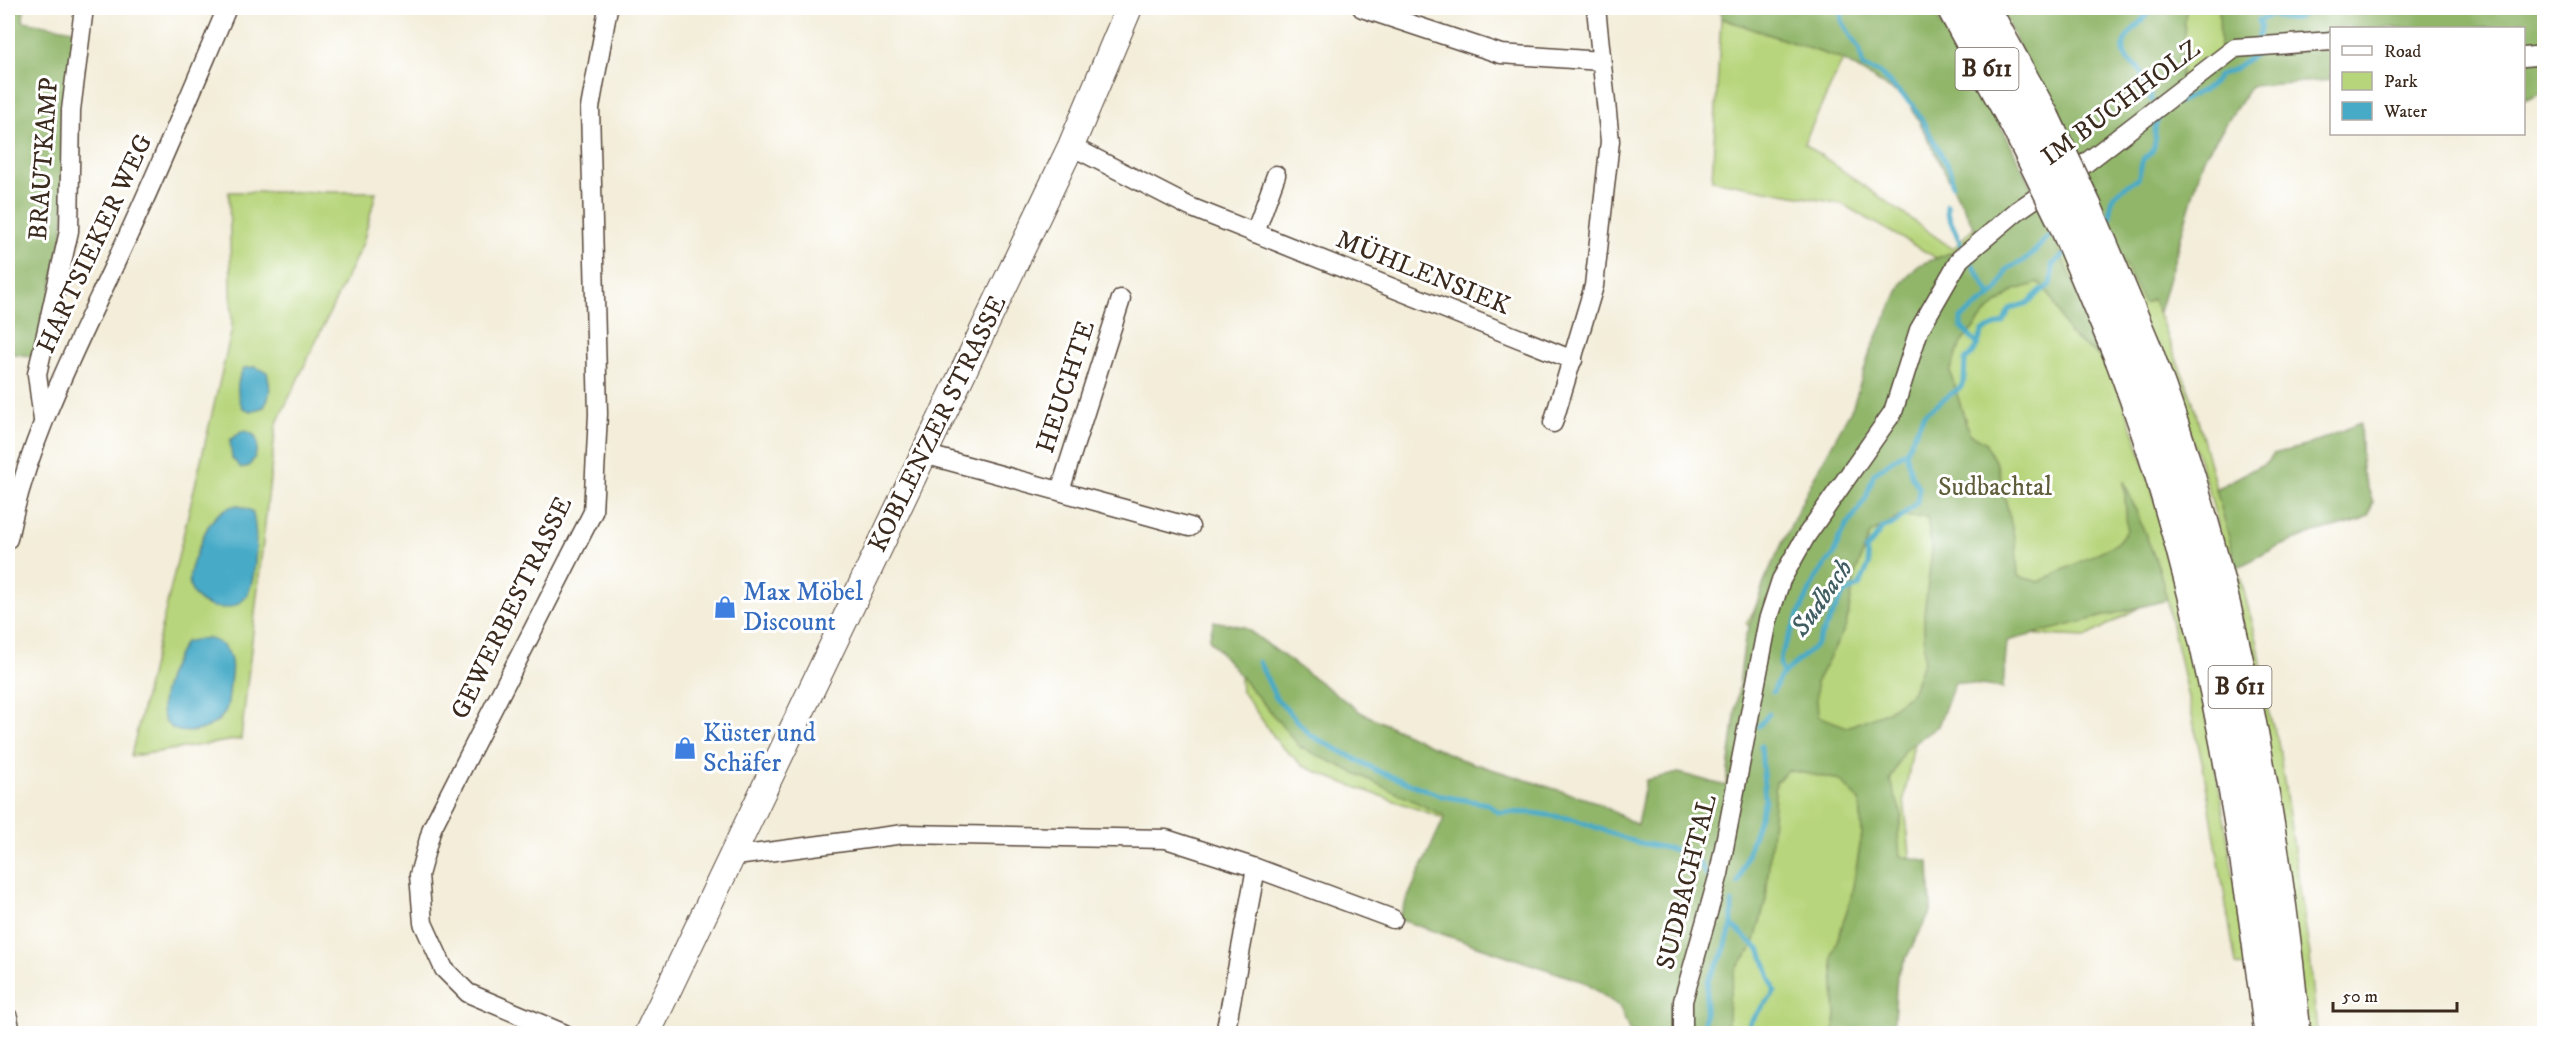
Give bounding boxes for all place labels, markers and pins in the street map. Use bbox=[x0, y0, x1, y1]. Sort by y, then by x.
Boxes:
place label: Max Möbel Discount bbox=[743, 576, 863, 639]
shop icon: Max Möbel Discount bbox=[712, 594, 738, 620]
place label: Küster und Schäfer bbox=[703, 717, 816, 780]
shop icon: Küster und Schäfer bbox=[672, 735, 698, 761]

